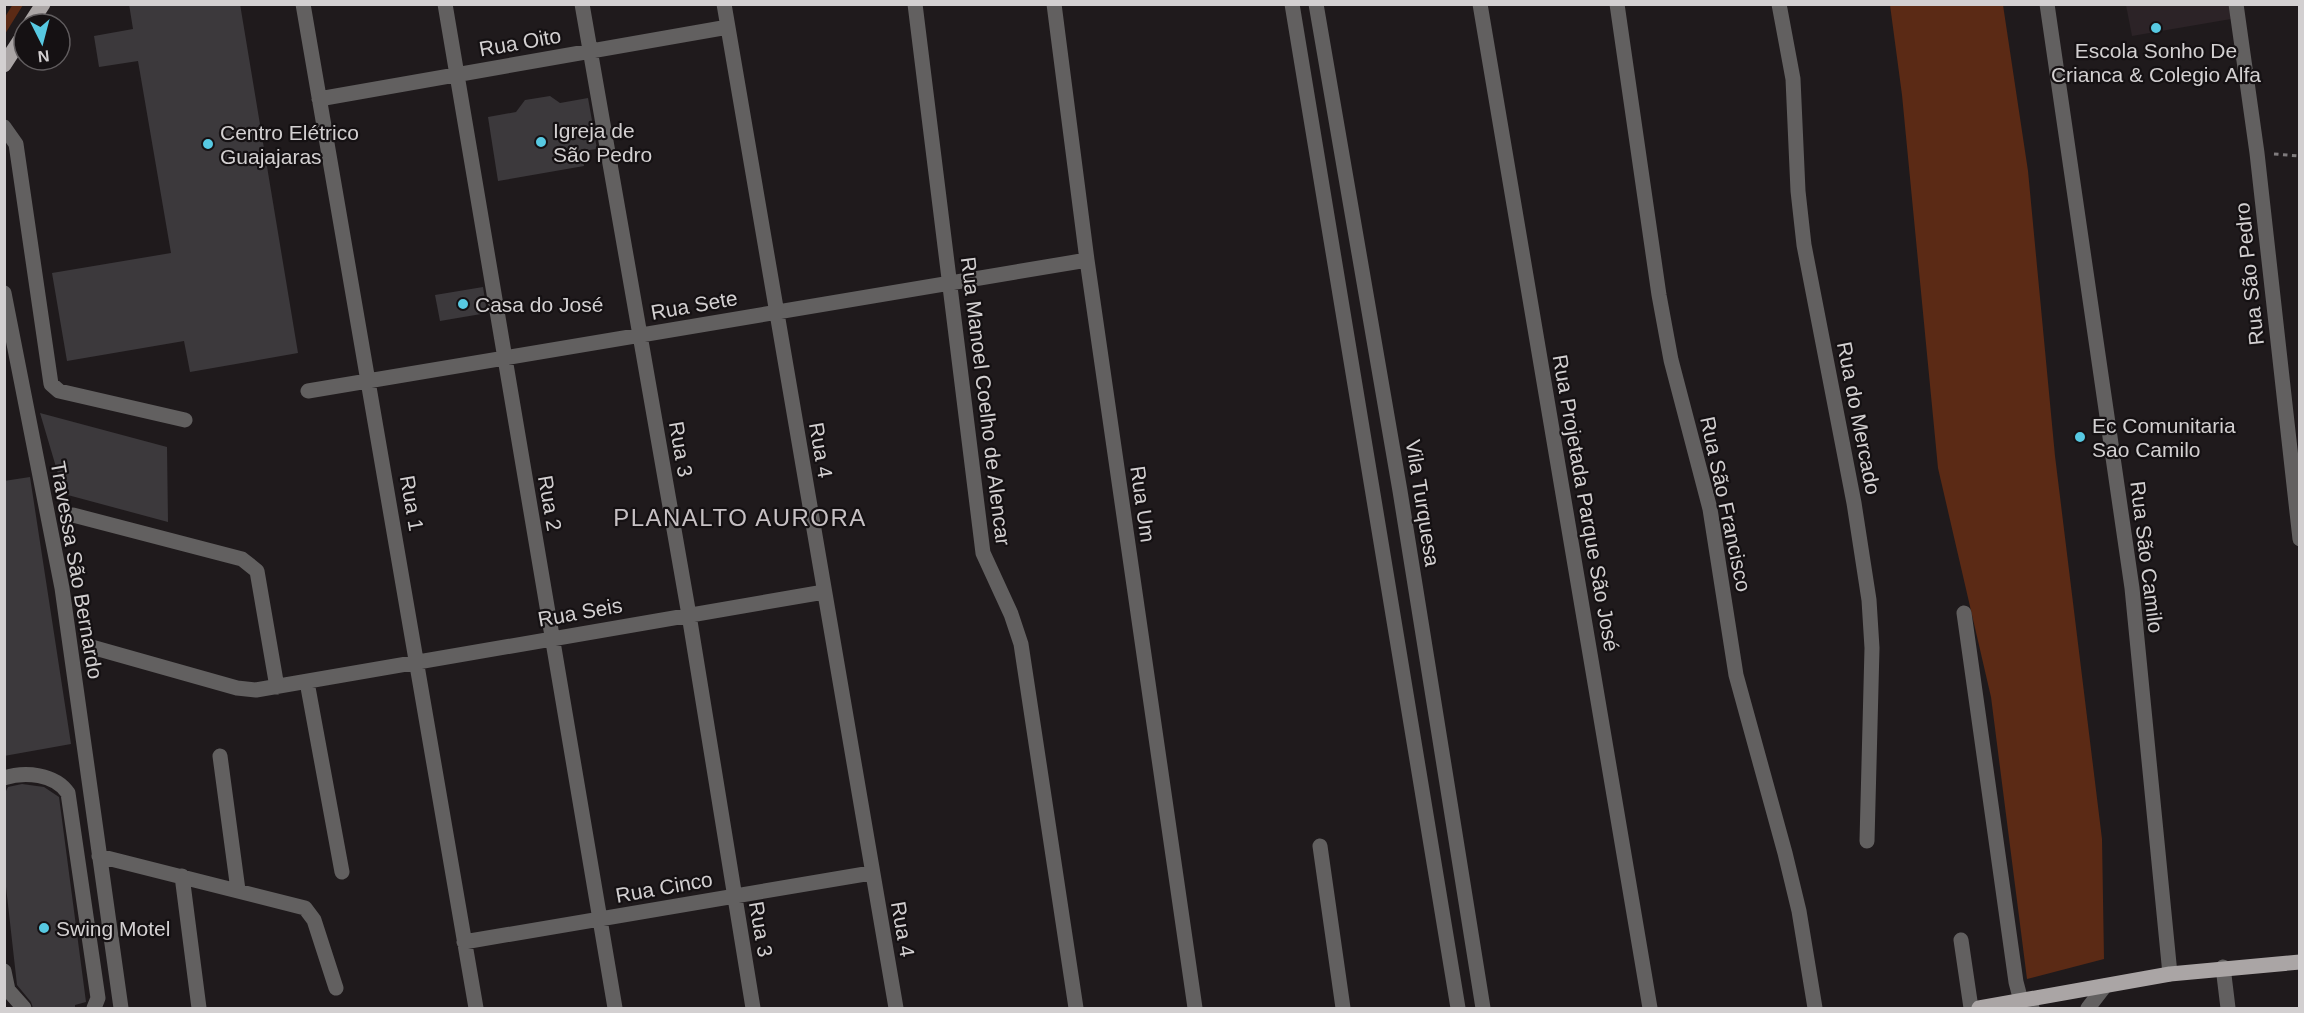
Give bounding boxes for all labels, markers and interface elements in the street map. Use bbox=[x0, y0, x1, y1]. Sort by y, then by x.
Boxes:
north arrow bbox=[12, 12, 72, 72]
marker: Escola Sonho De Crianca & Colegio Alfa bbox=[2149, 21, 2163, 35]
street label: Rua Oito bbox=[477, 23, 563, 61]
place label: Escola Sonho De Crianca & Colegio Alfa bbox=[2051, 39, 2261, 86]
text: N bbox=[37, 47, 50, 65]
place label: Igreja de São Pedro bbox=[553, 119, 652, 166]
place label: Centro Elétrico Guajajaras bbox=[220, 121, 359, 168]
marker: Igreja de São Pedro bbox=[534, 135, 548, 149]
marker: Centro Elétrico Guajajaras bbox=[201, 137, 215, 151]
street label: Rua São Pedro bbox=[2230, 201, 2268, 347]
street label: Rua Manoel Coelho de Alencar bbox=[957, 255, 1015, 547]
street label: Rua Sete bbox=[649, 286, 739, 324]
place label: Casa do José bbox=[475, 293, 603, 316]
marker: Casa do José bbox=[456, 297, 470, 311]
street label: Rua do Mercado bbox=[1833, 340, 1885, 496]
street label: Rua Projetada Parque São José bbox=[1549, 353, 1623, 653]
street label: Rua São Francisco bbox=[1696, 414, 1756, 594]
place label: Ec Comunitaria Sao Camilo bbox=[2092, 414, 2236, 461]
street label: Rua 3 bbox=[665, 419, 697, 479]
street label: Rua 4 bbox=[805, 420, 837, 480]
marker: Ec Comunitaria Sao Camilo bbox=[2073, 430, 2087, 444]
street label: Vila Turquesa bbox=[1402, 438, 1444, 568]
street label: Travessa São Bernardo bbox=[46, 459, 108, 681]
street label: Rua Um bbox=[1126, 464, 1160, 544]
street label: Rua 1 bbox=[396, 473, 428, 533]
street label: Rua 2 bbox=[534, 473, 566, 533]
street label: Rua São Camilo bbox=[2126, 480, 2168, 634]
district label: PLANALTO AURORA bbox=[613, 504, 867, 531]
street label: Rua Seis bbox=[536, 593, 624, 631]
street label: Rua Cinco bbox=[614, 867, 714, 907]
street label: Rua 3 bbox=[745, 899, 777, 959]
street label: Rua 4 bbox=[887, 899, 919, 959]
place label: Swing Motel bbox=[56, 917, 170, 940]
marker: Swing Motel bbox=[37, 921, 51, 935]

